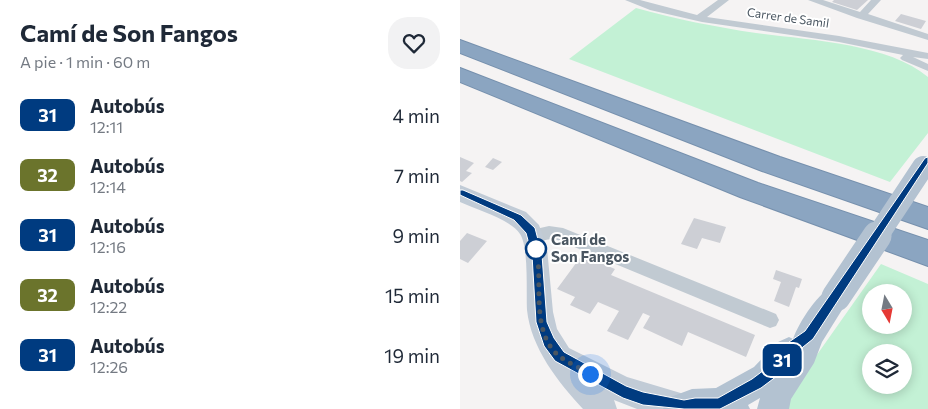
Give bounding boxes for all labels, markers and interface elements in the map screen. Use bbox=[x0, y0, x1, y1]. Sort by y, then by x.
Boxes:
street label: Carrer de Samil bbox=[746, 4, 830, 30]
button: heart bbox=[388, 17, 440, 69]
text: Camí de Son Fangos bbox=[20, 18, 238, 47]
text: A pie · 1 min · 60 m bbox=[20, 52, 150, 71]
text: Autobús bbox=[90, 94, 165, 117]
text: 31 bbox=[38, 104, 57, 126]
text: 4 min bbox=[393, 104, 440, 127]
text: 12:11 bbox=[90, 117, 123, 136]
text: Autobús bbox=[90, 154, 165, 177]
text: 32 bbox=[37, 164, 58, 186]
text: 7 min bbox=[394, 164, 440, 187]
text: 12:14 bbox=[90, 177, 126, 196]
text: Autobús bbox=[90, 214, 165, 237]
text: 31 bbox=[38, 224, 57, 246]
text: 9 min bbox=[392, 224, 440, 247]
place label: Camí de Son Fangos bbox=[551, 230, 629, 265]
text: 12:16 bbox=[90, 237, 126, 256]
marker: Camí de Son Fangos bbox=[525, 238, 547, 260]
text: Autobús bbox=[90, 274, 165, 297]
text: 32 bbox=[37, 284, 58, 306]
text: 15 min bbox=[385, 284, 440, 307]
north arrow bbox=[862, 284, 912, 334]
map controls bbox=[862, 284, 912, 394]
text: 12:22 bbox=[90, 297, 127, 316]
text: Autobús bbox=[90, 334, 165, 357]
text: 31 bbox=[38, 344, 57, 366]
text: 19 min bbox=[384, 344, 440, 367]
line badge: 31 bbox=[760, 344, 804, 376]
button: layers bbox=[862, 344, 912, 394]
text: 31 bbox=[773, 349, 791, 371]
text: 12:26 bbox=[90, 357, 128, 376]
your location bbox=[578, 362, 603, 387]

